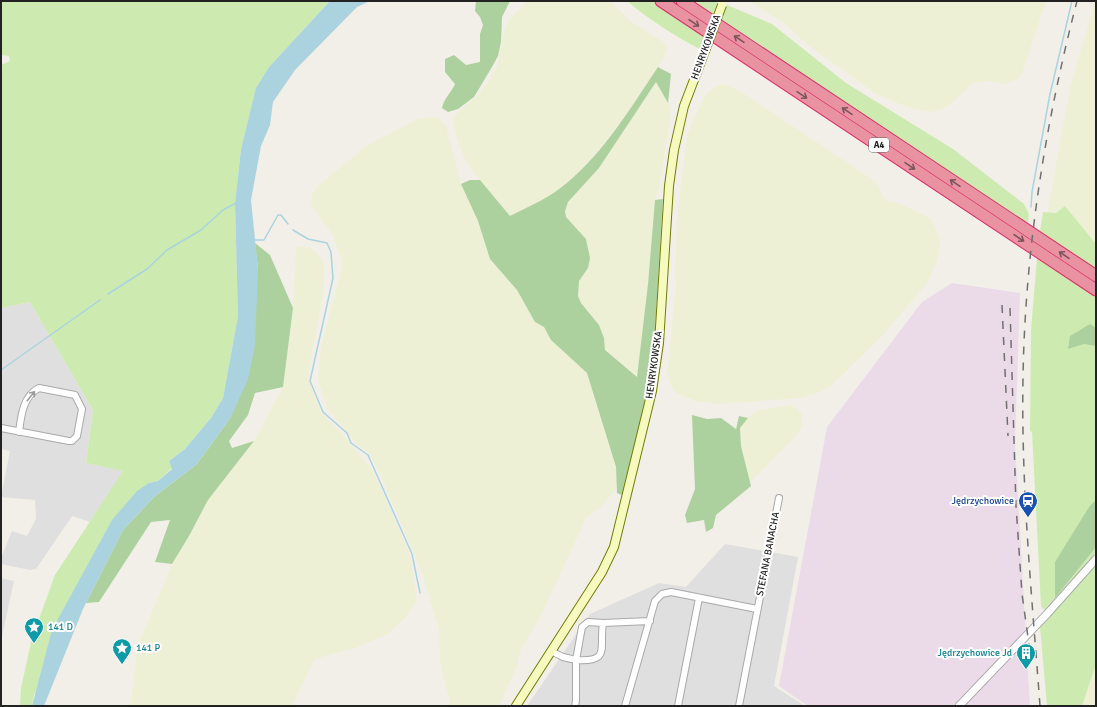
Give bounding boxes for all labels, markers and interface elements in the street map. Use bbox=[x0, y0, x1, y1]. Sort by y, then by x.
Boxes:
street label: HENRYKOWSKA bbox=[689, 13, 723, 81]
one-way arrow bbox=[688, 19, 700, 27]
one-way arrow bbox=[734, 35, 745, 43]
one-way arrow bbox=[796, 91, 808, 99]
one-way arrow bbox=[842, 107, 853, 115]
road number: A4 bbox=[869, 138, 889, 152]
one-way arrow bbox=[904, 163, 916, 171]
one-way arrow bbox=[950, 179, 961, 187]
one-way arrow bbox=[1013, 234, 1024, 243]
one-way arrow bbox=[1058, 251, 1069, 259]
street label: HENRYKOWSKA bbox=[643, 330, 665, 400]
one-way arrow bbox=[26, 390, 35, 401]
station icon: Jędrzychowice bbox=[1017, 490, 1039, 518]
place label: Jędrzychowice bbox=[951, 495, 1014, 507]
street label: STEFANA BANACHA bbox=[754, 511, 782, 597]
place icon: 141 D bbox=[23, 616, 45, 644]
place label: 141 D bbox=[48, 621, 73, 633]
place icon: 141 P bbox=[111, 637, 133, 665]
place label: 141 P bbox=[136, 642, 160, 654]
building icon: Jędrzychowice Jd bbox=[1015, 642, 1037, 670]
place label: Jędrzychowice Jd bbox=[937, 647, 1012, 659]

